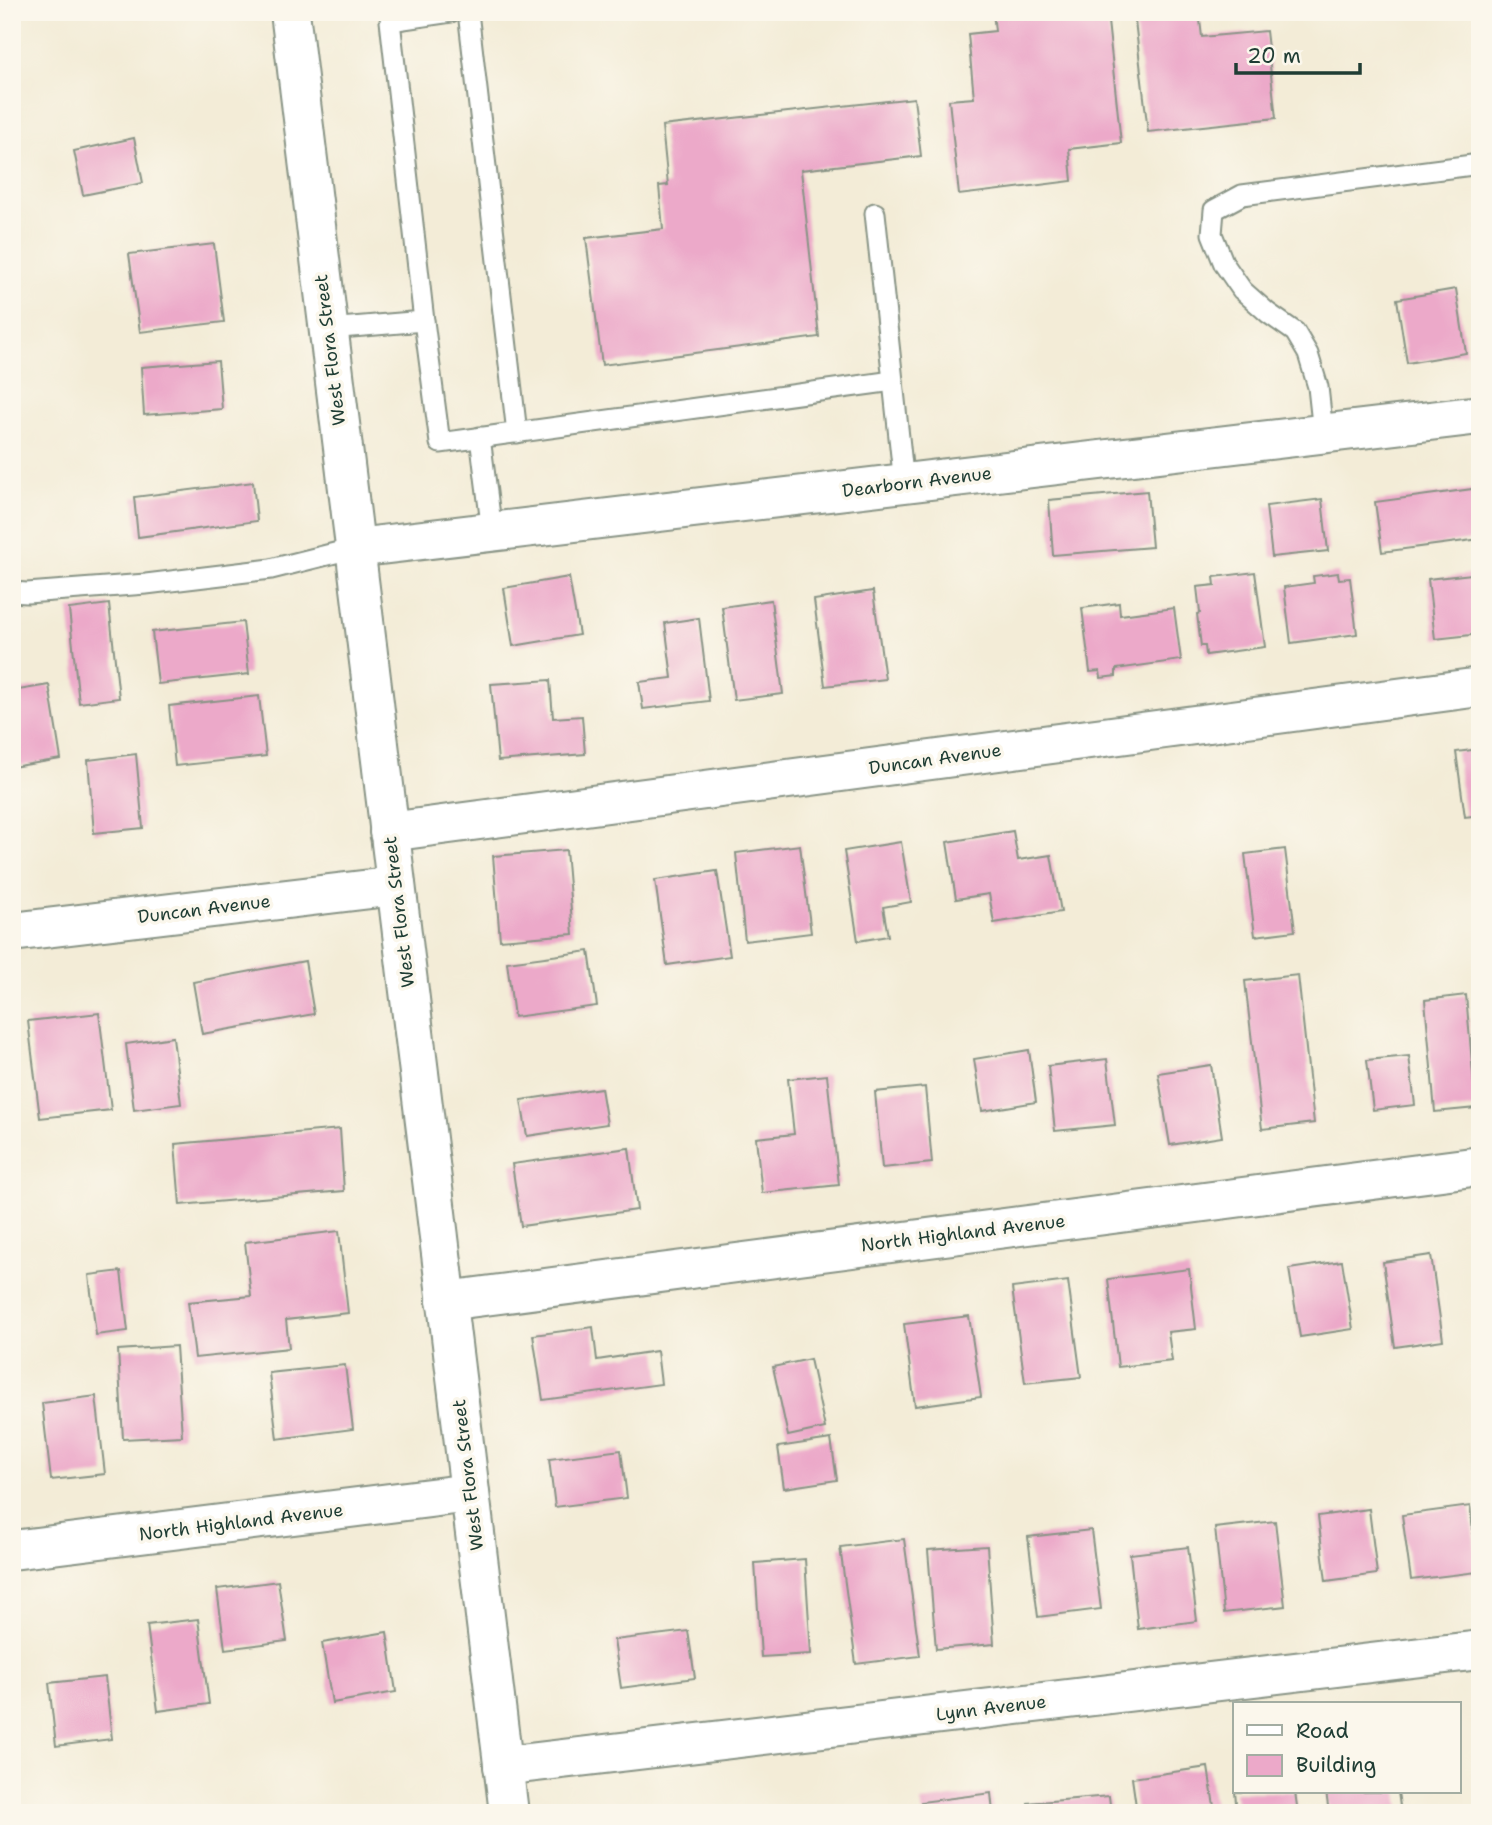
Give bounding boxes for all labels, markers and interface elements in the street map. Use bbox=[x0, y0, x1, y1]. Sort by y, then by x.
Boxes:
scale bar bbox=[1236, 32, 1361, 76]
text: 20 m bbox=[1247, 42, 1301, 70]
street label: West Flora Street bbox=[309, 273, 351, 427]
street label: Dearborn Avenue bbox=[841, 461, 993, 503]
street label: Duncan Avenue bbox=[867, 738, 1003, 780]
street label: West Flora Street bbox=[378, 835, 420, 989]
street label: Duncan Avenue bbox=[136, 889, 272, 929]
street label: North Highland Avenue bbox=[860, 1209, 1066, 1257]
street label: West Flora Street bbox=[447, 1398, 489, 1552]
street label: North Highland Avenue bbox=[138, 1498, 344, 1546]
street label: Lynn Avenue bbox=[934, 1689, 1048, 1727]
legend bbox=[1233, 1702, 1460, 1794]
text: Road bbox=[1296, 1717, 1349, 1745]
text: Building bbox=[1296, 1751, 1376, 1779]

